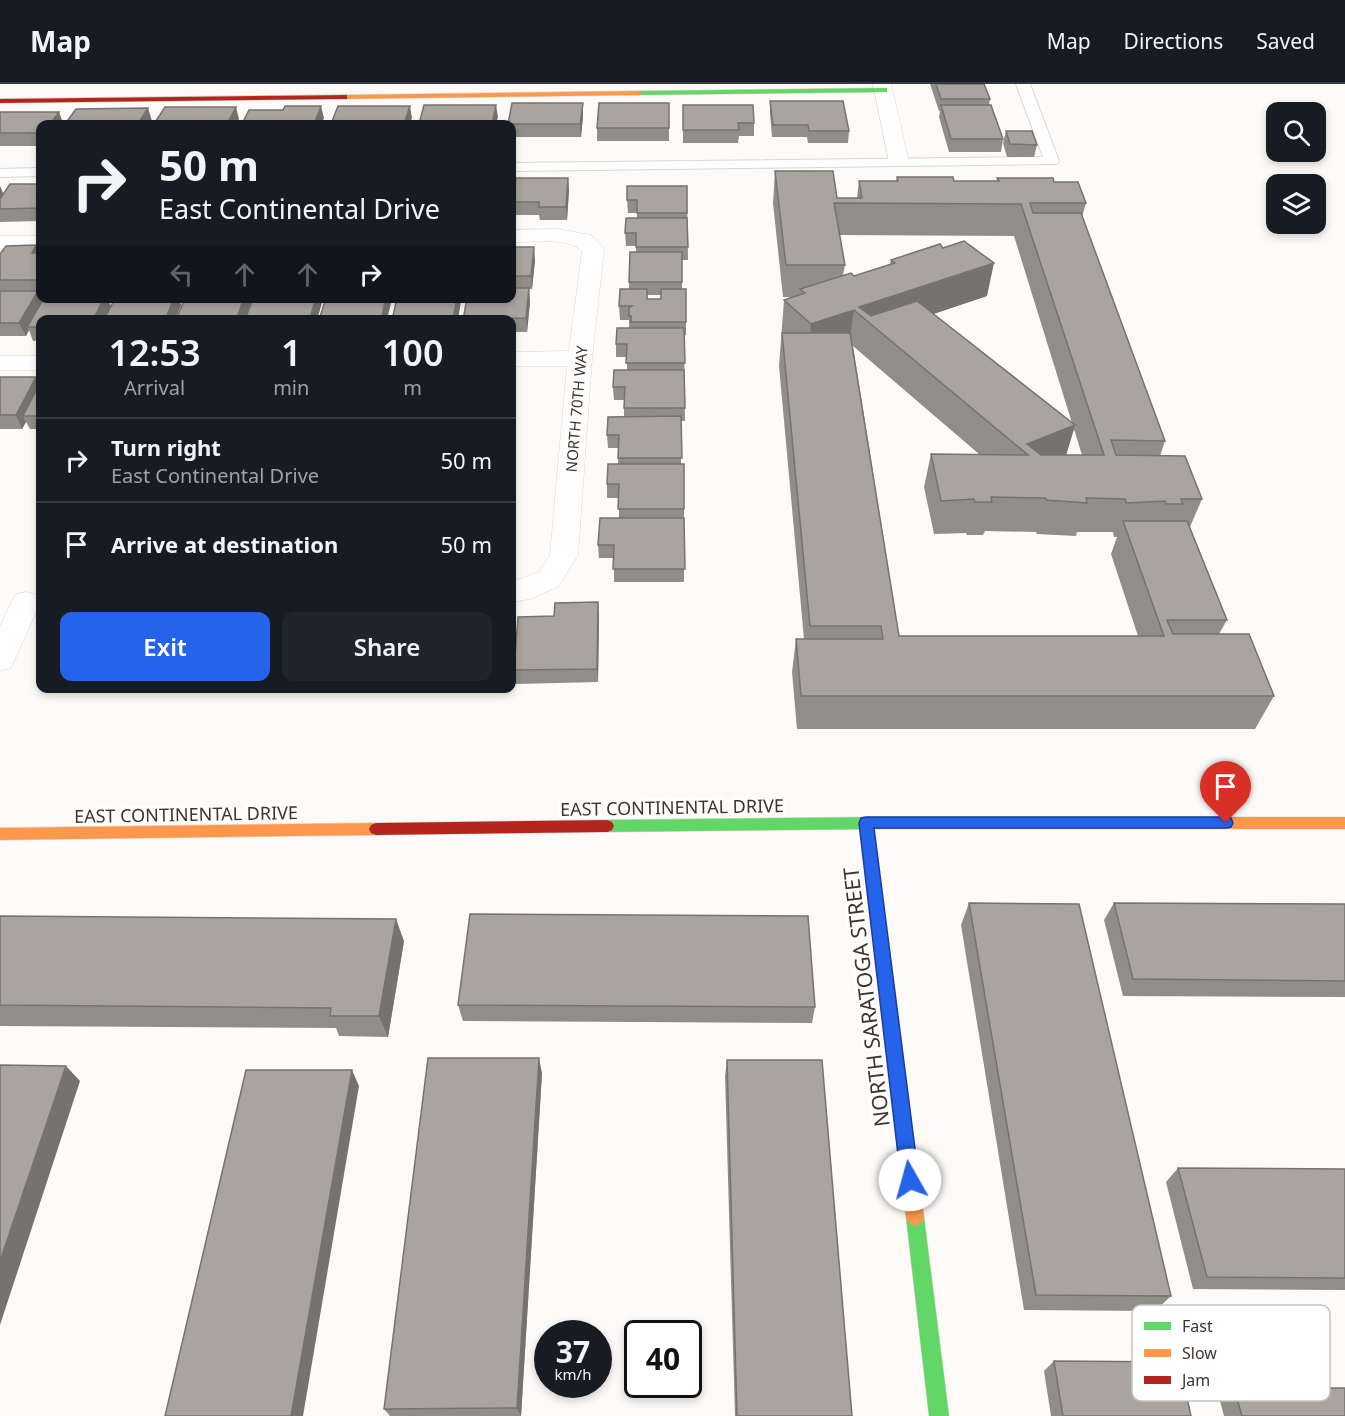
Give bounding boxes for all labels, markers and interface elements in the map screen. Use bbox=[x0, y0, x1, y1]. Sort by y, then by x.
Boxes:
text: Map bbox=[30, 22, 91, 60]
text: Map bbox=[1047, 27, 1091, 55]
text: Directions bbox=[1124, 27, 1223, 55]
text: Saved bbox=[1256, 27, 1315, 55]
map controls bbox=[1266, 102, 1326, 234]
button: search bbox=[1266, 102, 1326, 162]
text: 50 m bbox=[159, 136, 259, 193]
icon: right bbox=[60, 144, 138, 222]
button: layers bbox=[1266, 174, 1326, 234]
text: East Continental Drive bbox=[159, 190, 440, 227]
icon: left bbox=[165, 258, 198, 291]
icon: ahead bbox=[228, 258, 261, 291]
icon: ahead bbox=[291, 258, 324, 291]
icon: right bbox=[354, 258, 387, 291]
text: 12:53 bbox=[108, 328, 201, 377]
text: 1 bbox=[281, 328, 302, 377]
text: 100 bbox=[382, 328, 444, 377]
street label: NORTH 70TH WAY bbox=[561, 344, 592, 473]
text: Arrival bbox=[124, 374, 185, 401]
text: min bbox=[273, 374, 309, 401]
text: m bbox=[403, 374, 422, 401]
text: Turn right bbox=[111, 432, 221, 462]
icon: right bbox=[60, 444, 93, 477]
text: 50 m bbox=[441, 445, 492, 475]
text: East Continental Drive bbox=[111, 462, 319, 489]
icon: arrive bbox=[60, 528, 93, 561]
text: Arrive at destination bbox=[111, 529, 338, 559]
text: 50 m bbox=[441, 529, 492, 559]
button: Exit bbox=[60, 612, 270, 681]
button: Share bbox=[282, 612, 492, 681]
pin bbox=[1200, 761, 1251, 823]
icon: arrive bbox=[1209, 770, 1242, 803]
street label: EAST CONTINENTAL DRIVE bbox=[560, 793, 784, 821]
street label: EAST CONTINENTAL DRIVE bbox=[74, 800, 298, 828]
street label: NORTH SARATOGA STREET bbox=[836, 865, 896, 1128]
position arrow bbox=[878, 1148, 942, 1212]
legend bbox=[1132, 1305, 1330, 1401]
text: Fast bbox=[1182, 1315, 1213, 1337]
speed limit sign: 40 bbox=[624, 1320, 702, 1398]
text: 37 bbox=[556, 1331, 590, 1372]
text: Slow bbox=[1182, 1342, 1217, 1364]
text: km/h bbox=[555, 1364, 591, 1384]
text: Jam bbox=[1180, 1369, 1210, 1391]

